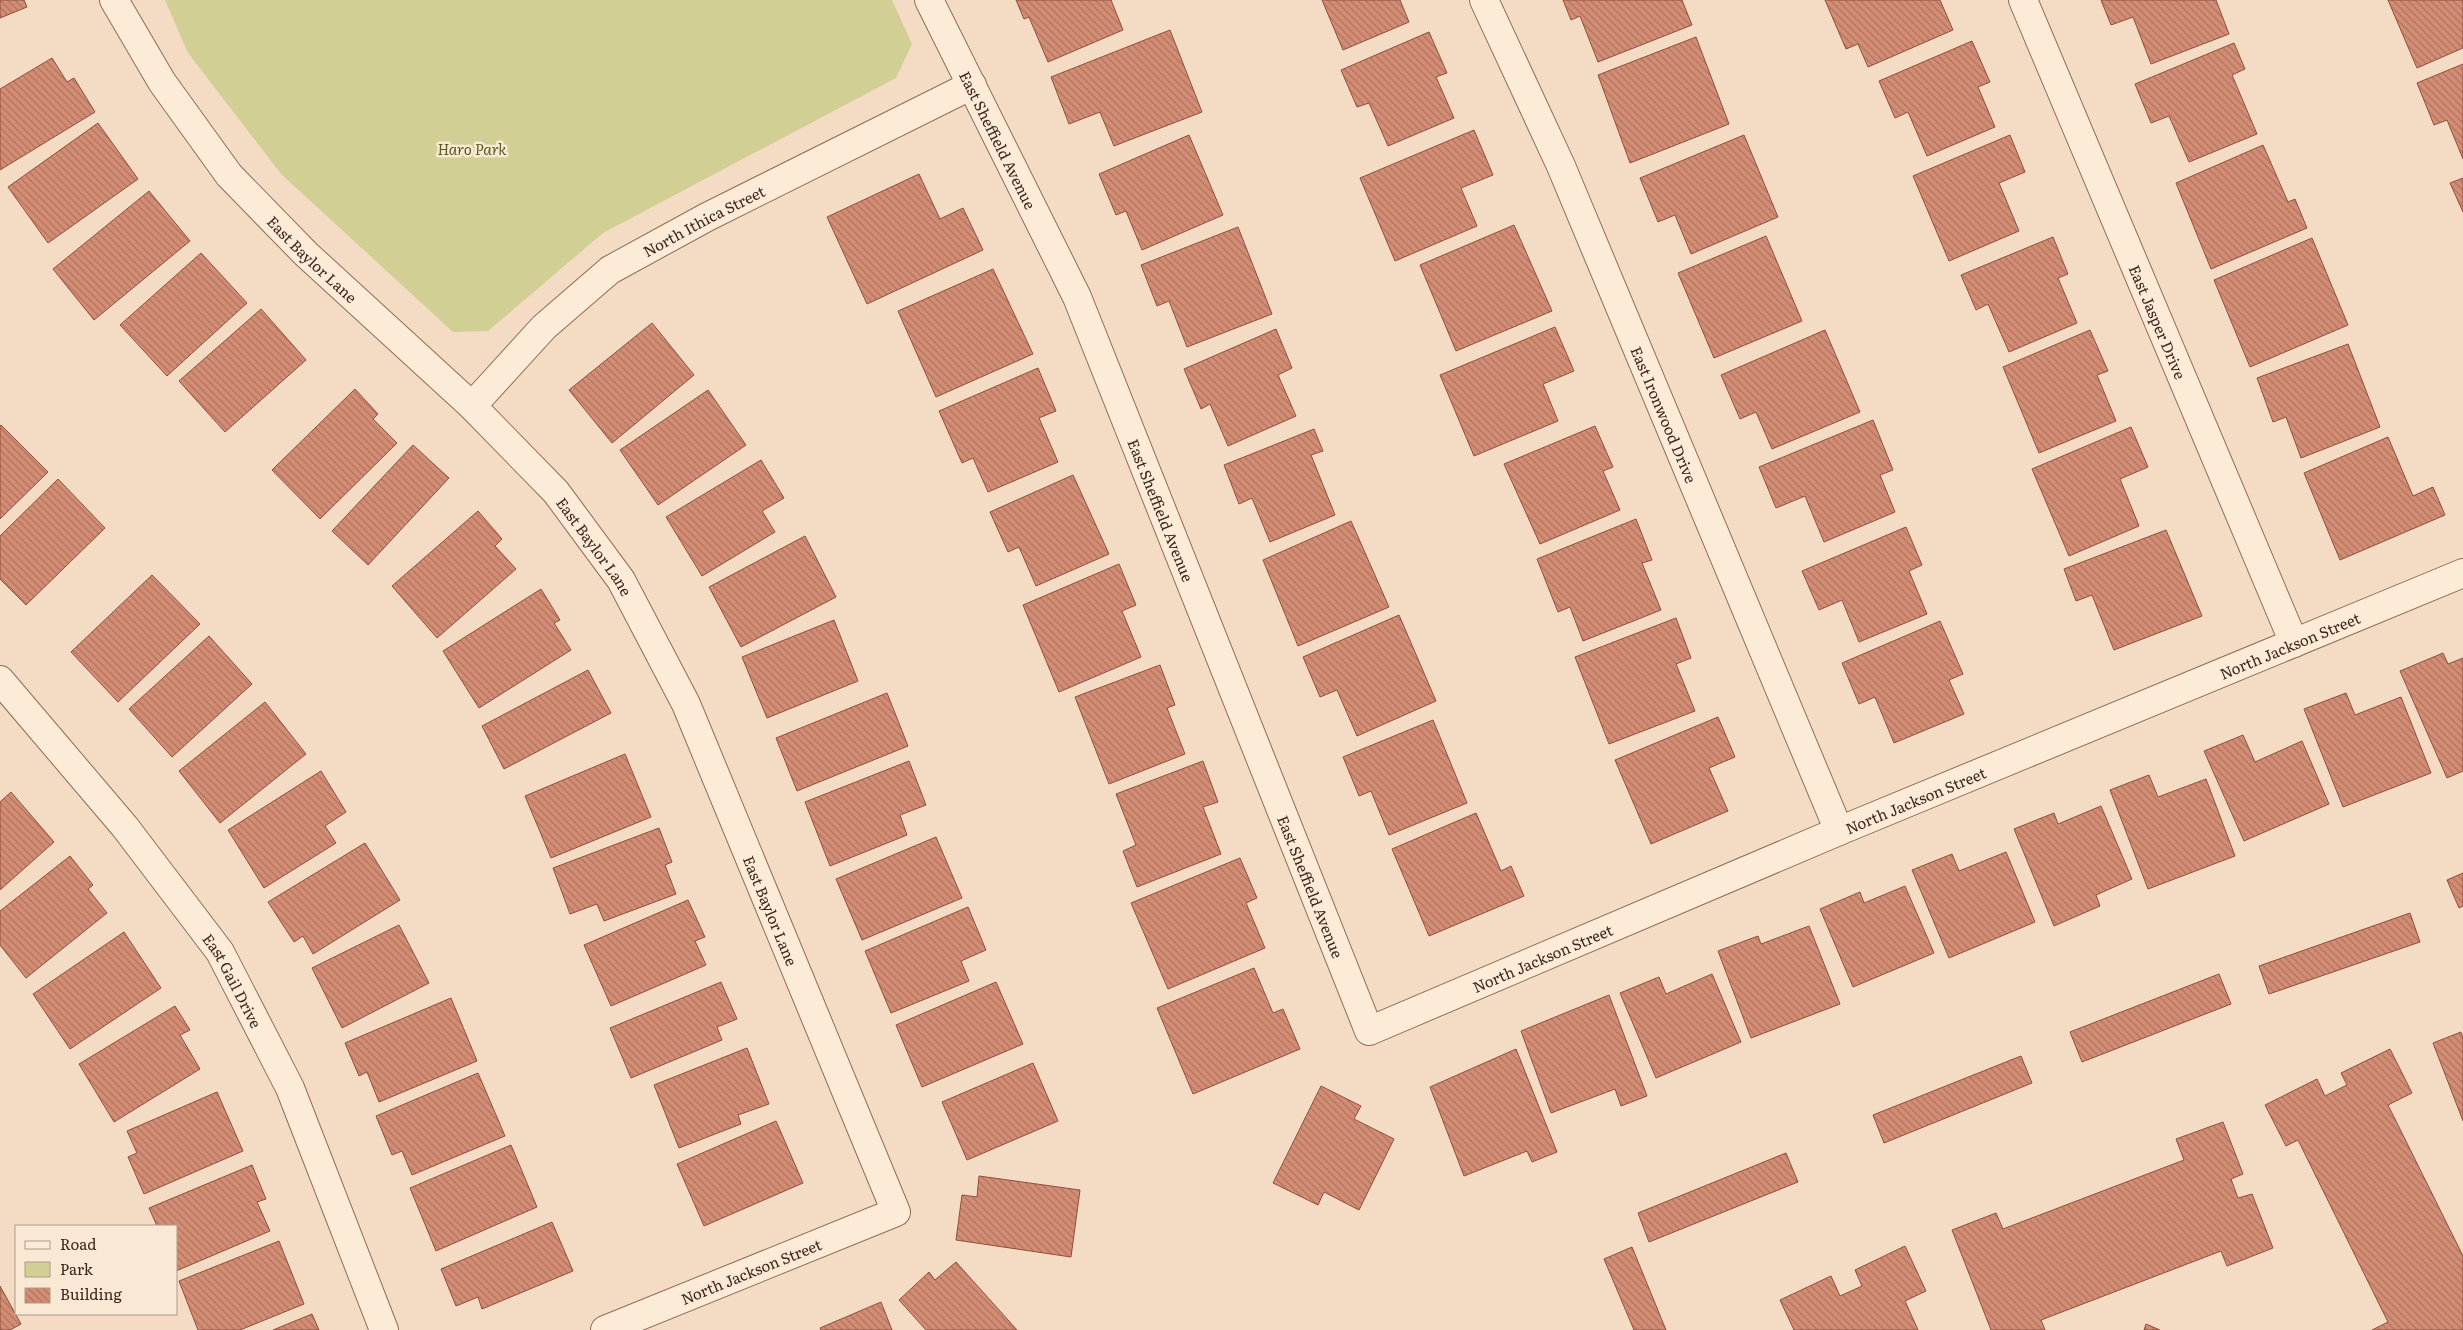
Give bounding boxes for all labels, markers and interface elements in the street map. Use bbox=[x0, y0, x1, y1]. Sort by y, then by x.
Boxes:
street label: East Sheffield Avenue bbox=[954, 66, 1043, 213]
park label: Haro Park bbox=[437, 137, 507, 160]
street label: North Ithica Street bbox=[638, 179, 768, 262]
street label: East Baylor Lane bbox=[262, 210, 363, 308]
street label: East Jasper Drive bbox=[2124, 261, 2193, 383]
street label: East Ironwood Drive bbox=[1626, 342, 1704, 486]
street label: East Sheffield Avenue bbox=[1123, 435, 1201, 585]
street label: East Baylor Lane bbox=[552, 492, 639, 600]
street label: North Jackson Street bbox=[2216, 605, 2363, 684]
street label: North Jackson Street bbox=[1841, 760, 1989, 839]
street label: East Sheffield Avenue bbox=[1273, 811, 1350, 961]
street label: East Baylor Lane bbox=[738, 852, 804, 969]
street label: North Jackson Street bbox=[1469, 917, 1616, 997]
street label: East Gail Drive bbox=[198, 928, 269, 1032]
legend bbox=[15, 1225, 178, 1315]
text: Road bbox=[60, 1232, 96, 1255]
street label: North Jackson Street bbox=[677, 1232, 825, 1310]
text: Park bbox=[60, 1257, 94, 1280]
text: Building bbox=[60, 1282, 122, 1305]

